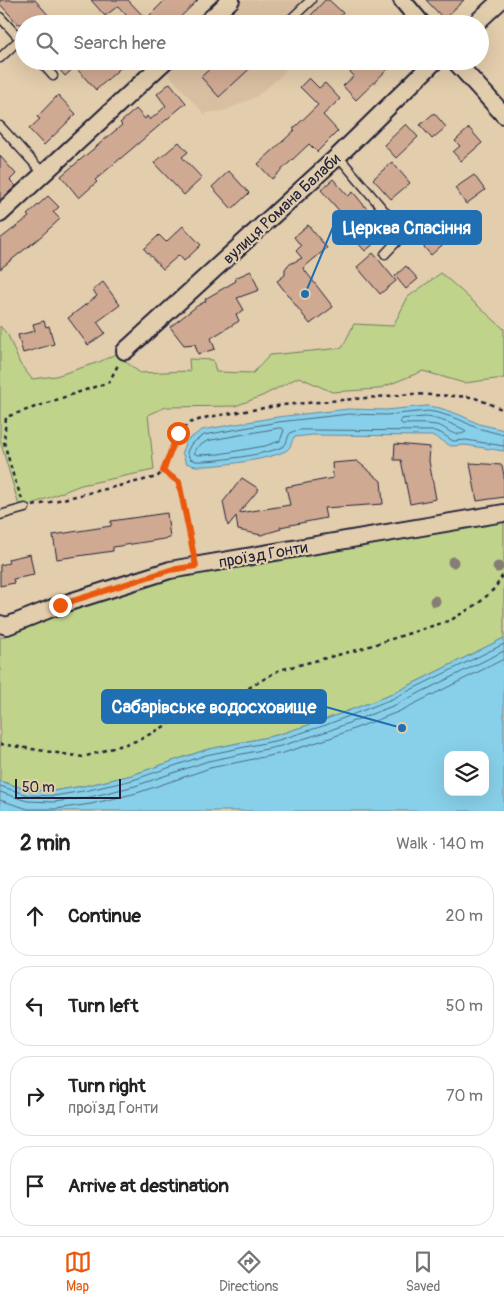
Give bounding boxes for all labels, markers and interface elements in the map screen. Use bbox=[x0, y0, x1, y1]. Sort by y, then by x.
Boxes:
search box bbox=[15, 15, 489, 70]
icon: search bbox=[33, 29, 61, 57]
text: Search here bbox=[73, 31, 166, 55]
street label: вулиця Романа Балаби bbox=[219, 149, 345, 268]
callout: Церква Спасіння bbox=[333, 211, 481, 244]
text: Церква Спасіння bbox=[343, 217, 471, 240]
route start bbox=[167, 422, 190, 445]
street label: проїзд Гонти bbox=[217, 537, 309, 573]
route end bbox=[49, 594, 72, 617]
callout: Сабарівське водосховище bbox=[102, 690, 326, 723]
text: Сабарівське водосховище bbox=[112, 696, 318, 719]
map controls bbox=[444, 751, 489, 796]
button: layers bbox=[444, 751, 489, 796]
scale bar bbox=[15, 776, 121, 799]
text: 50 m bbox=[22, 779, 55, 796]
text: 2 min bbox=[20, 830, 70, 857]
text: Walk · 140 m bbox=[396, 834, 484, 854]
icon: ahead bbox=[21, 902, 49, 930]
text: Continue bbox=[68, 904, 141, 928]
text: 20 m bbox=[445, 906, 483, 926]
icon: left bbox=[21, 992, 49, 1020]
text: Turn left bbox=[68, 994, 138, 1018]
text: 50 m bbox=[446, 996, 483, 1016]
text: Turn right bbox=[68, 1074, 146, 1098]
icon: right bbox=[21, 1082, 49, 1110]
text: 70 m bbox=[446, 1086, 483, 1106]
text: проїзд Гонти bbox=[68, 1098, 158, 1118]
icon: arrive bbox=[21, 1172, 49, 1200]
text: Arrive at destination bbox=[68, 1174, 229, 1198]
tab: Map bbox=[64, 1248, 92, 1295]
tab: Directions bbox=[219, 1248, 278, 1295]
tab: Saved bbox=[406, 1248, 440, 1295]

